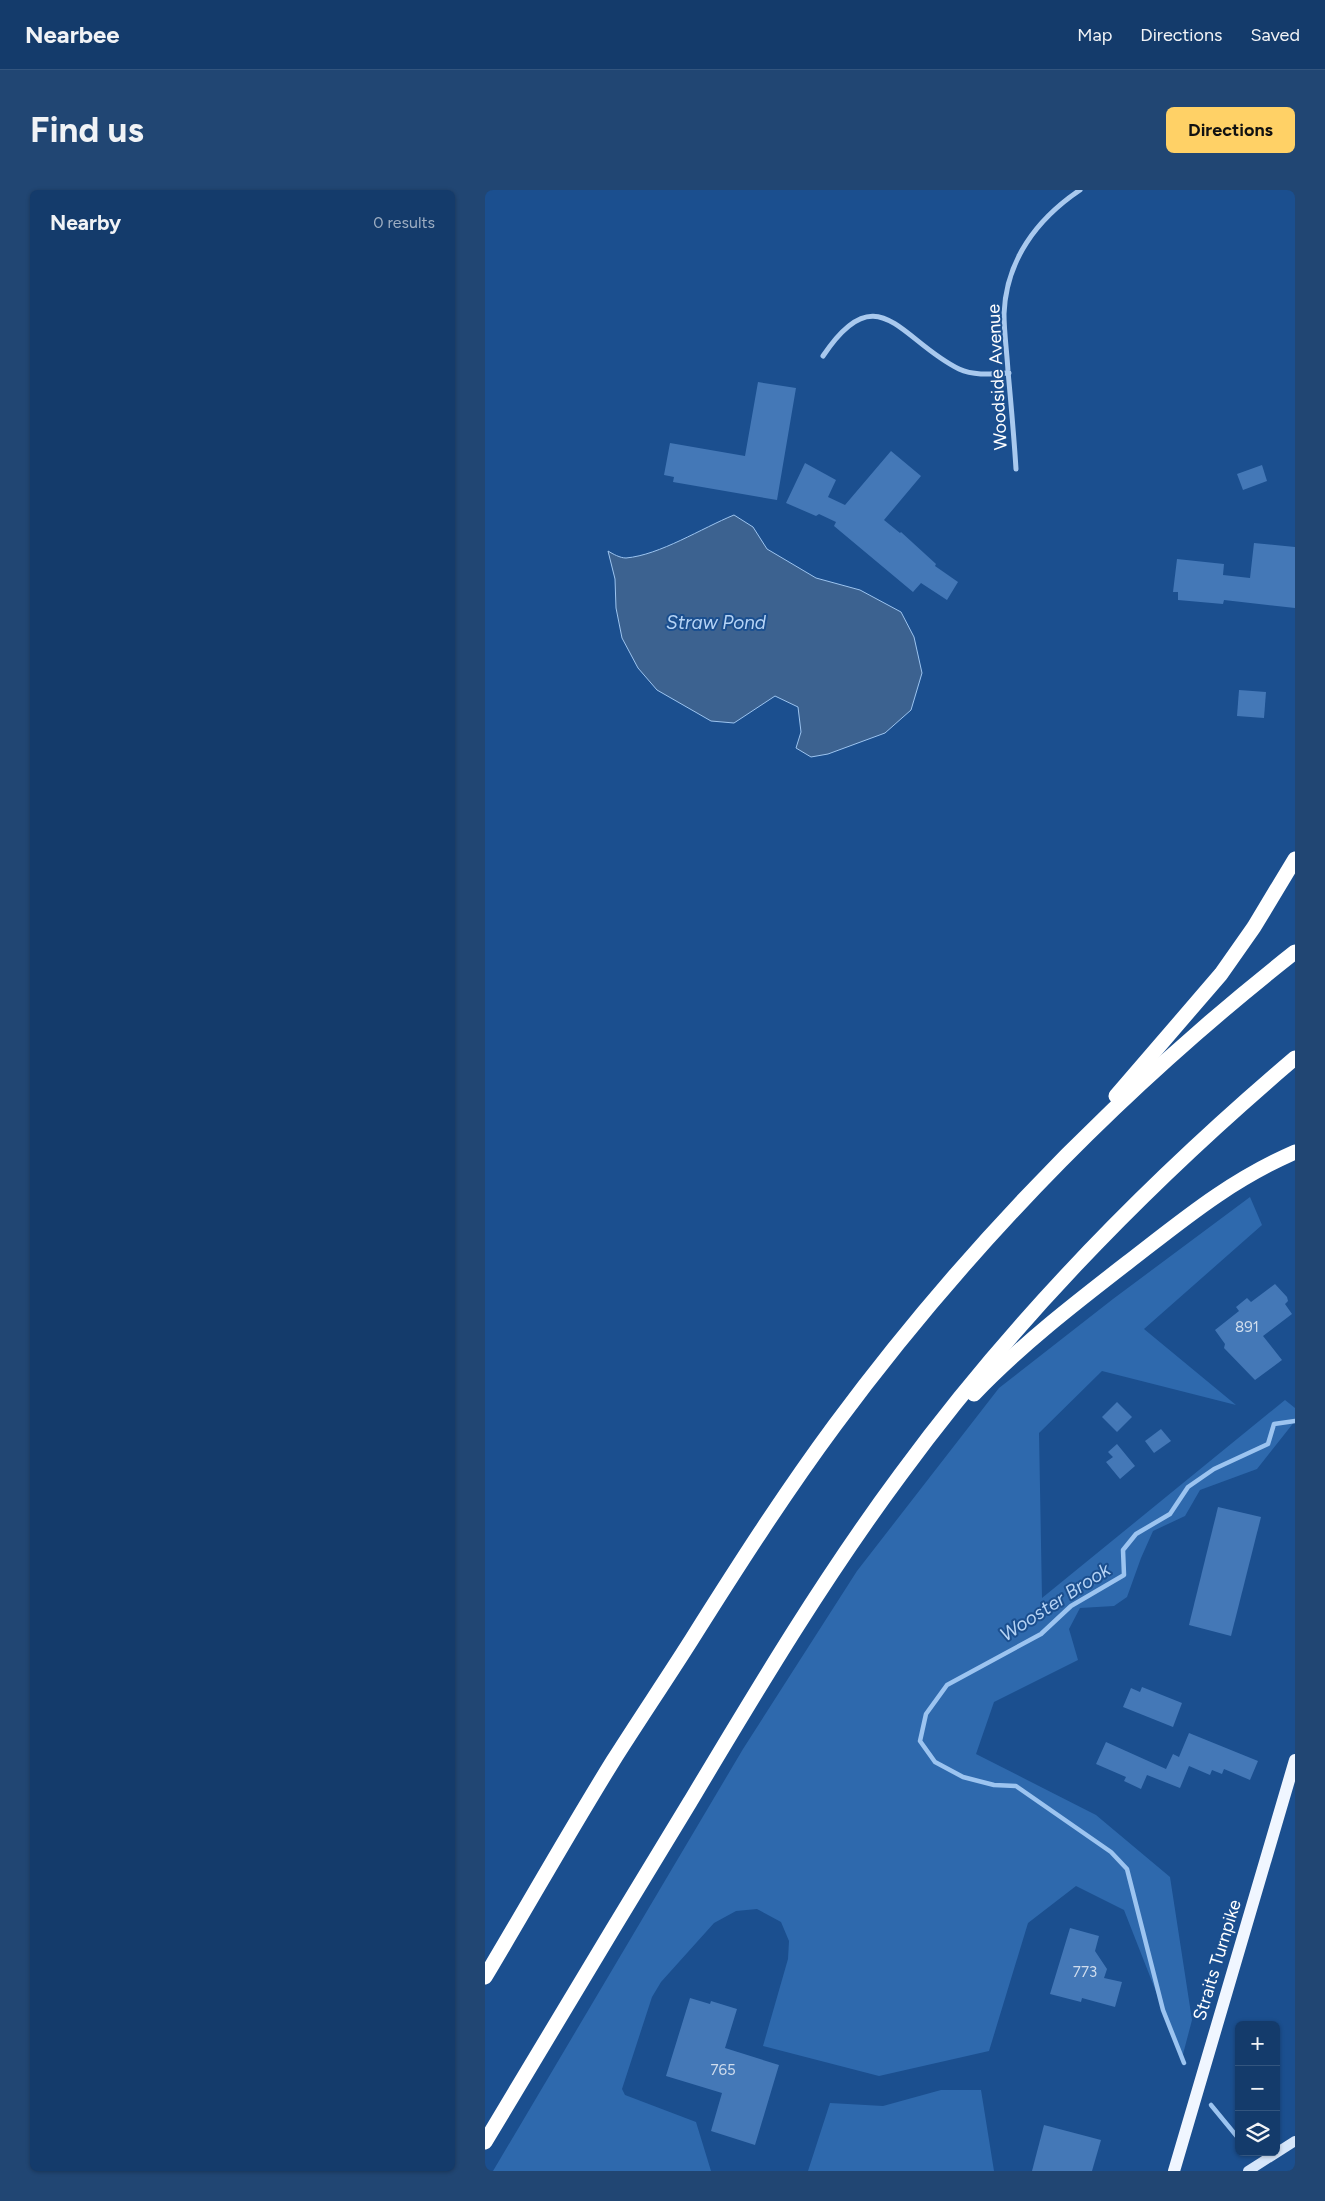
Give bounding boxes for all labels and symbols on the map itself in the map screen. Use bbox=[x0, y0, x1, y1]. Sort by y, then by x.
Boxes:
street label: Woodside Avenue bbox=[982, 303, 1012, 451]
water label: Straw Pond bbox=[666, 611, 767, 634]
house number: 891 bbox=[1235, 1318, 1259, 1336]
water label: Wooster Brook bbox=[996, 1557, 1115, 1646]
street label: Straits Turnpike bbox=[1188, 1897, 1246, 2023]
house number: 773 bbox=[1073, 1963, 1097, 1981]
house number: 765 bbox=[710, 2061, 736, 2079]

